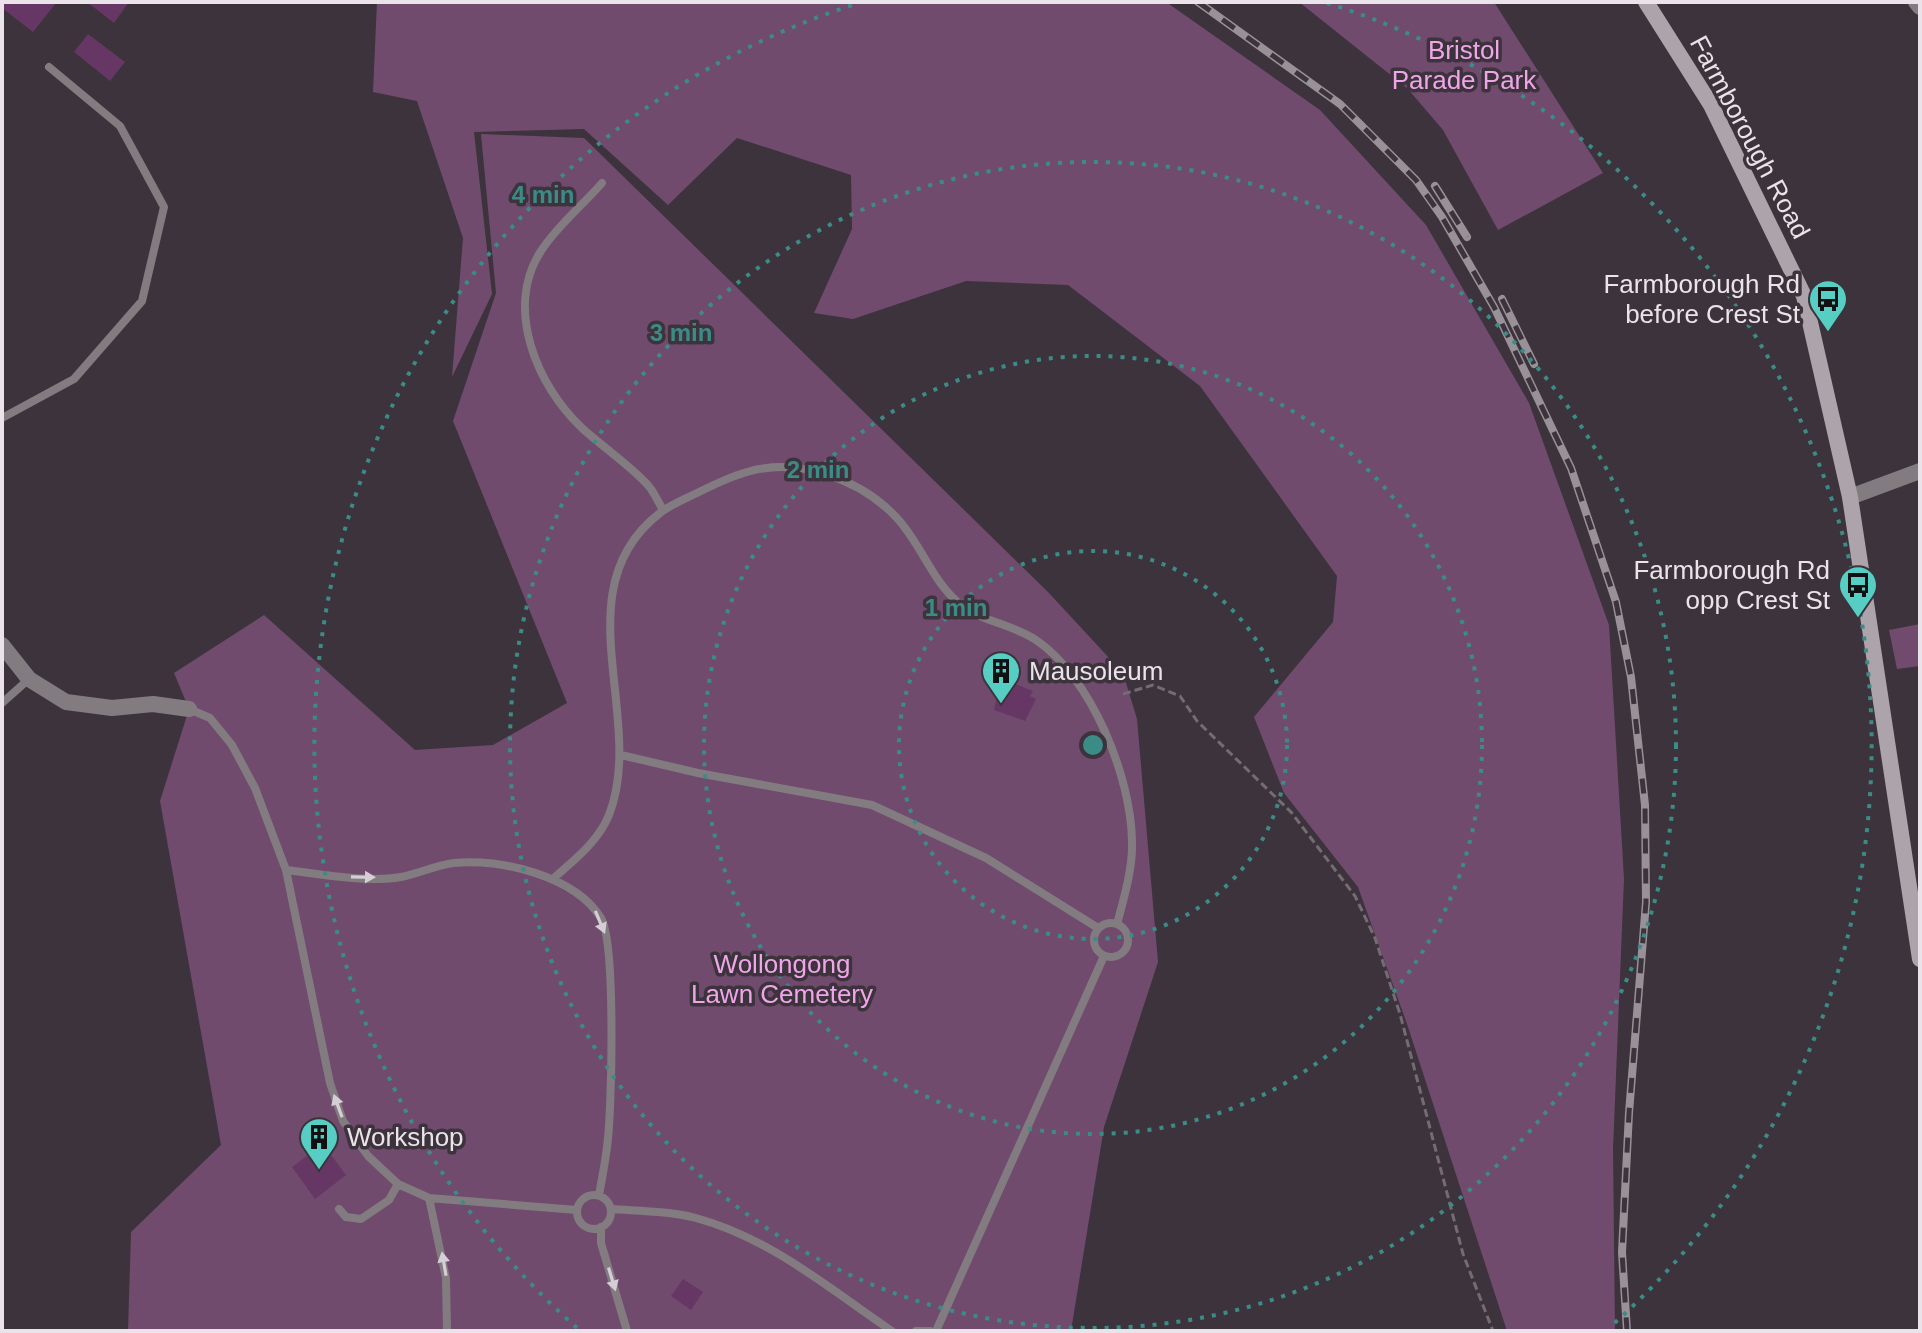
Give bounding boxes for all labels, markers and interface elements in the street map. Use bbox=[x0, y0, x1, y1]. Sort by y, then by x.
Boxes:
street label: Farmborough Road bbox=[1684, 30, 1816, 244]
park label: Bristol Parade Park bbox=[1392, 35, 1537, 95]
text: 4 min bbox=[512, 181, 574, 208]
place label: Farmborough Rd before Crest St bbox=[1603, 269, 1801, 329]
bus stop icon: Farmborough Rd before Crest St bbox=[1807, 278, 1849, 333]
text: 3 min bbox=[650, 319, 712, 346]
text: 2 min bbox=[787, 456, 849, 483]
place label: Farmborough Rd opp Crest St bbox=[1633, 555, 1831, 615]
bus stop icon: Farmborough Rd opp Crest St bbox=[1837, 564, 1879, 619]
text: 1 min bbox=[925, 594, 987, 621]
building icon: Mausoleum bbox=[980, 650, 1022, 705]
place label: Mausoleum bbox=[1029, 656, 1163, 686]
centre of rings bbox=[1079, 731, 1107, 759]
one-way arrow bbox=[351, 870, 376, 883]
one-way arrow bbox=[594, 911, 607, 935]
park label: Wollongong Lawn Cemetery bbox=[691, 949, 873, 1009]
one-way arrow bbox=[331, 1094, 344, 1118]
building icon: Workshop bbox=[298, 1116, 340, 1171]
place label: Workshop bbox=[347, 1122, 464, 1152]
one-way arrow bbox=[437, 1251, 449, 1276]
one-way arrow bbox=[606, 1268, 619, 1292]

